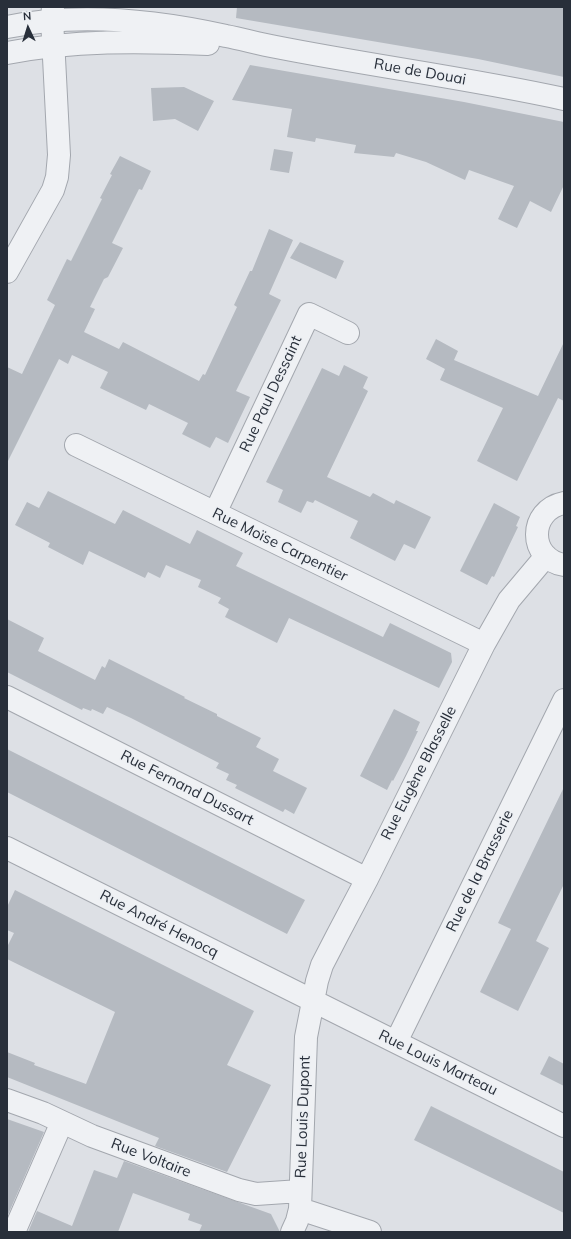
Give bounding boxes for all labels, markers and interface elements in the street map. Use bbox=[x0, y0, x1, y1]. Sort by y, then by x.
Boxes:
north arrow bbox=[8, 8, 48, 48]
text: N bbox=[23, 9, 32, 23]
street label: Rue de Douai bbox=[373, 55, 467, 89]
street label: Rue Paul Dessaint bbox=[236, 333, 306, 455]
street label: Rue Moïse Carpentier bbox=[209, 504, 351, 586]
street label: Rue Eugène Blasselle bbox=[377, 703, 461, 843]
street label: Rue Fernand Dussart bbox=[117, 747, 257, 829]
street label: Rue de la Brasserie bbox=[443, 807, 517, 935]
street label: Rue André Henocq bbox=[97, 886, 221, 962]
street label: Rue Louis Marteau bbox=[376, 1026, 500, 1100]
street label: Rue Louis Dupont bbox=[292, 1055, 314, 1179]
street label: Rue Voltaire bbox=[108, 1135, 194, 1181]

